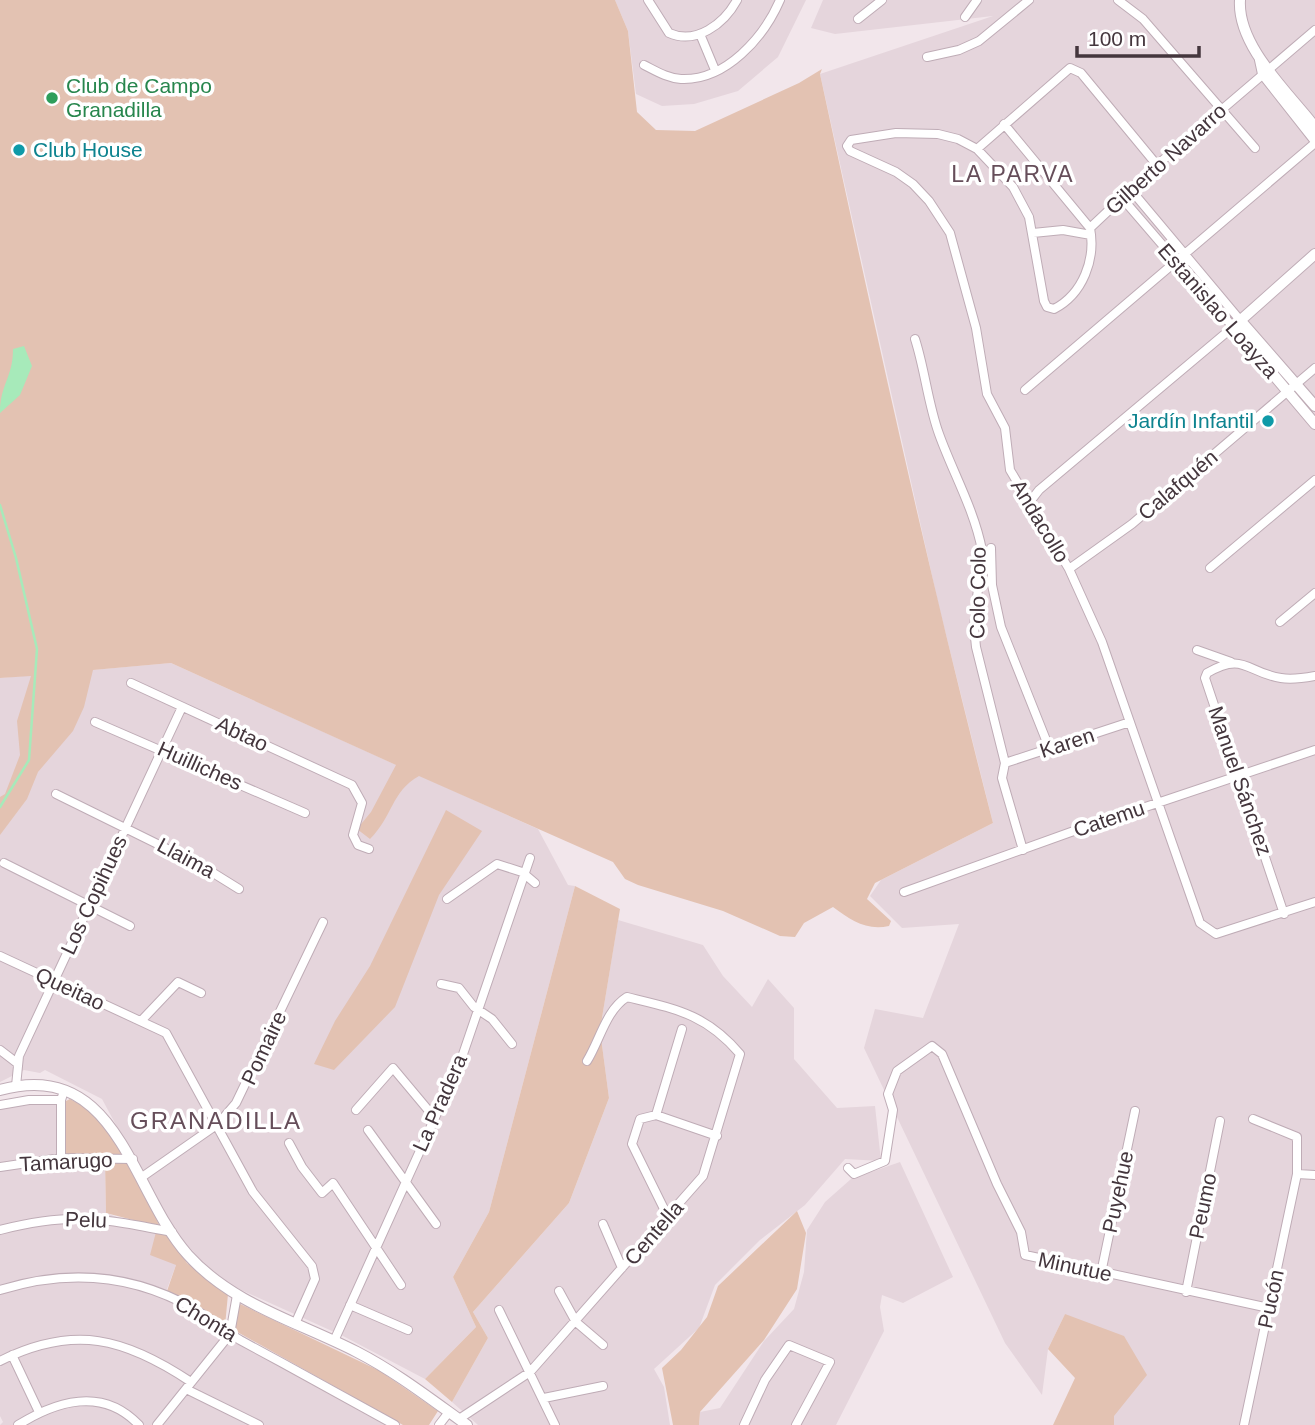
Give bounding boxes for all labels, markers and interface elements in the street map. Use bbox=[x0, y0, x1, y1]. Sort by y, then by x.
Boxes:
scale bar bbox=[1077, 14, 1200, 58]
text: 100 m bbox=[1088, 27, 1146, 50]
place label: Club de Campo Granadilla bbox=[66, 74, 212, 121]
marker: Club de Campo Granadilla bbox=[44, 90, 60, 106]
street label: Gilberto Navarro bbox=[1101, 99, 1231, 219]
place label: Club House bbox=[33, 138, 143, 161]
marker: Club House bbox=[11, 142, 27, 158]
district label: LA PARVA bbox=[951, 161, 1075, 187]
street label: Estanislao Loayza bbox=[1154, 239, 1283, 383]
place label: Jardín Infantil bbox=[1128, 409, 1254, 432]
marker: Jardín Infantil bbox=[1260, 413, 1276, 429]
street label: Calafquén bbox=[1134, 445, 1222, 524]
street label: Andacollo bbox=[1007, 475, 1074, 566]
street label: Colo Colo bbox=[965, 547, 990, 639]
street label: Manuel Sánchez bbox=[1204, 703, 1277, 859]
street label: Abtao bbox=[212, 712, 272, 756]
street label: Karen bbox=[1037, 723, 1097, 762]
street label: Huilliches bbox=[154, 737, 246, 794]
street label: Catemu bbox=[1070, 796, 1147, 841]
street label: Los Copihues bbox=[56, 832, 131, 958]
street label: Llaima bbox=[154, 833, 219, 882]
street label: Queitao bbox=[32, 963, 108, 1015]
street label: Pomaire bbox=[237, 1007, 290, 1088]
street label: La Pradera bbox=[408, 1050, 471, 1155]
district label: GRANADILLA bbox=[130, 1107, 302, 1134]
street label: Tamarugo bbox=[19, 1148, 113, 1175]
street label: Puyehue bbox=[1098, 1149, 1137, 1235]
street label: Peumo bbox=[1184, 1171, 1221, 1241]
street label: Centella bbox=[620, 1196, 688, 1269]
street label: Pelu bbox=[65, 1207, 107, 1232]
street label: Minutue bbox=[1036, 1247, 1114, 1286]
street label: Pucón bbox=[1253, 1267, 1288, 1330]
street label: Chonta bbox=[171, 1291, 241, 1346]

